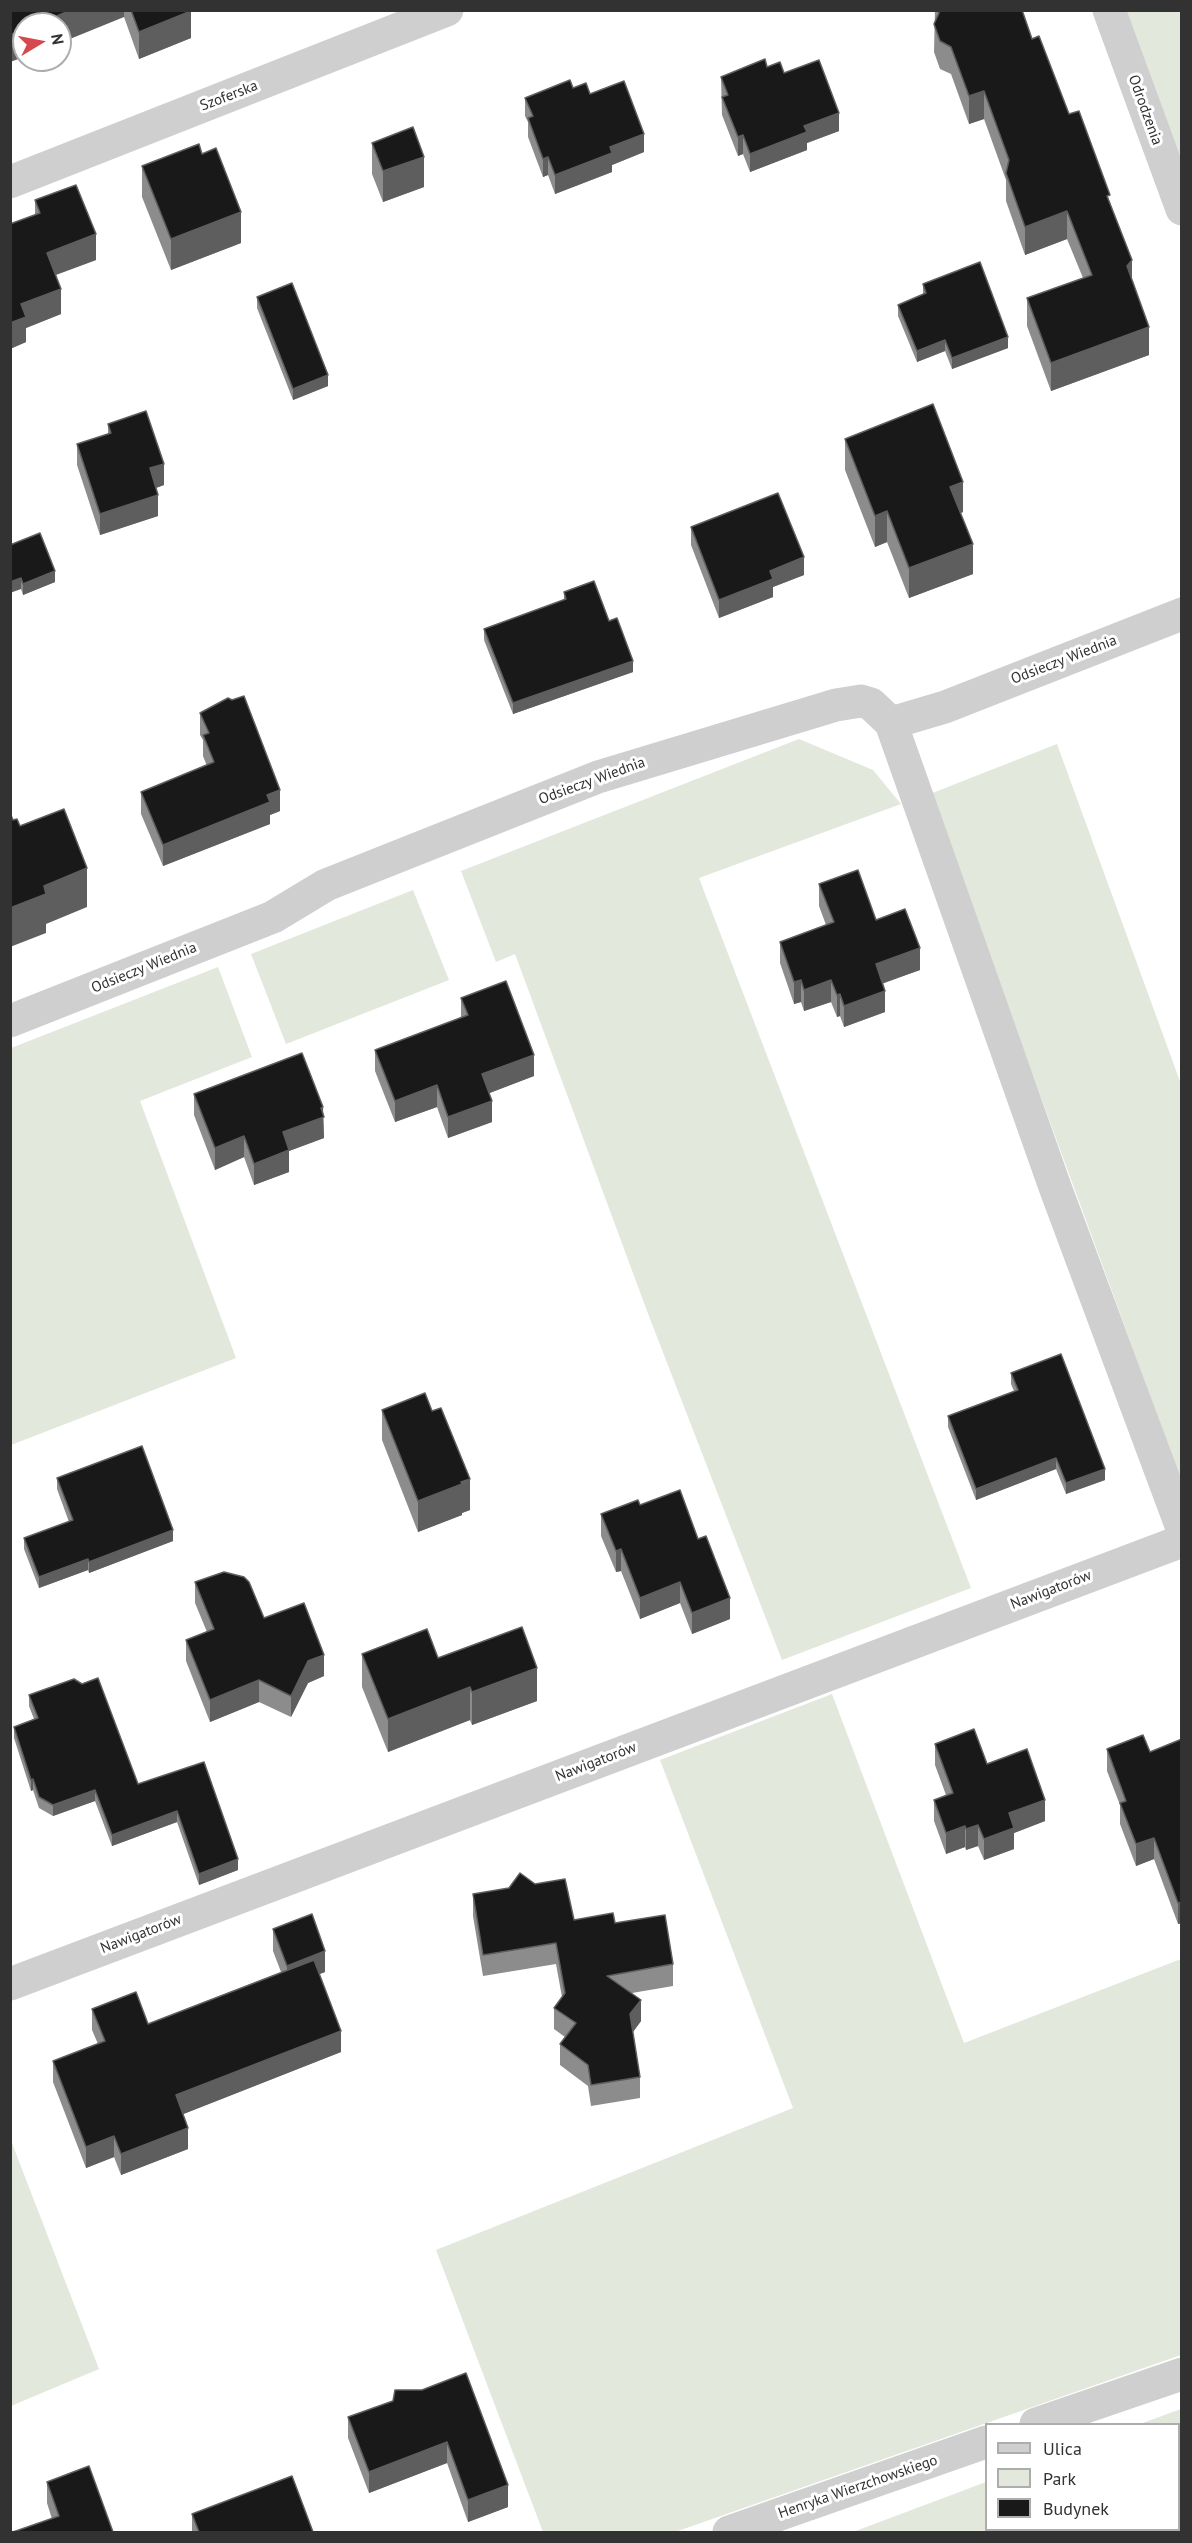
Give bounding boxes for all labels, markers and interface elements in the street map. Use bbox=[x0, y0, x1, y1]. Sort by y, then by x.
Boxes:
north arrow bbox=[12, 12, 72, 72]
text: N bbox=[47, 32, 69, 46]
street label: Odrodzenia bbox=[1124, 72, 1166, 148]
street label: Szoferska bbox=[198, 77, 260, 115]
street label: Odsieczy Wiednia bbox=[1008, 632, 1120, 688]
street label: Odsieczy Wiednia bbox=[536, 753, 648, 809]
street label: Odsieczy Wiednia bbox=[89, 939, 199, 997]
street label: Nawigatorów bbox=[1008, 1566, 1094, 1614]
street label: Nawigatorów bbox=[553, 1738, 639, 1786]
street label: Nawigatorów bbox=[98, 1910, 184, 1958]
legend bbox=[985, 2423, 1180, 2531]
text: Ulica bbox=[1043, 2437, 1082, 2460]
street label: Henryka Wierzchowskiego bbox=[776, 2451, 940, 2523]
text: Park bbox=[1043, 2467, 1076, 2490]
text: Budynek bbox=[1043, 2497, 1109, 2520]

